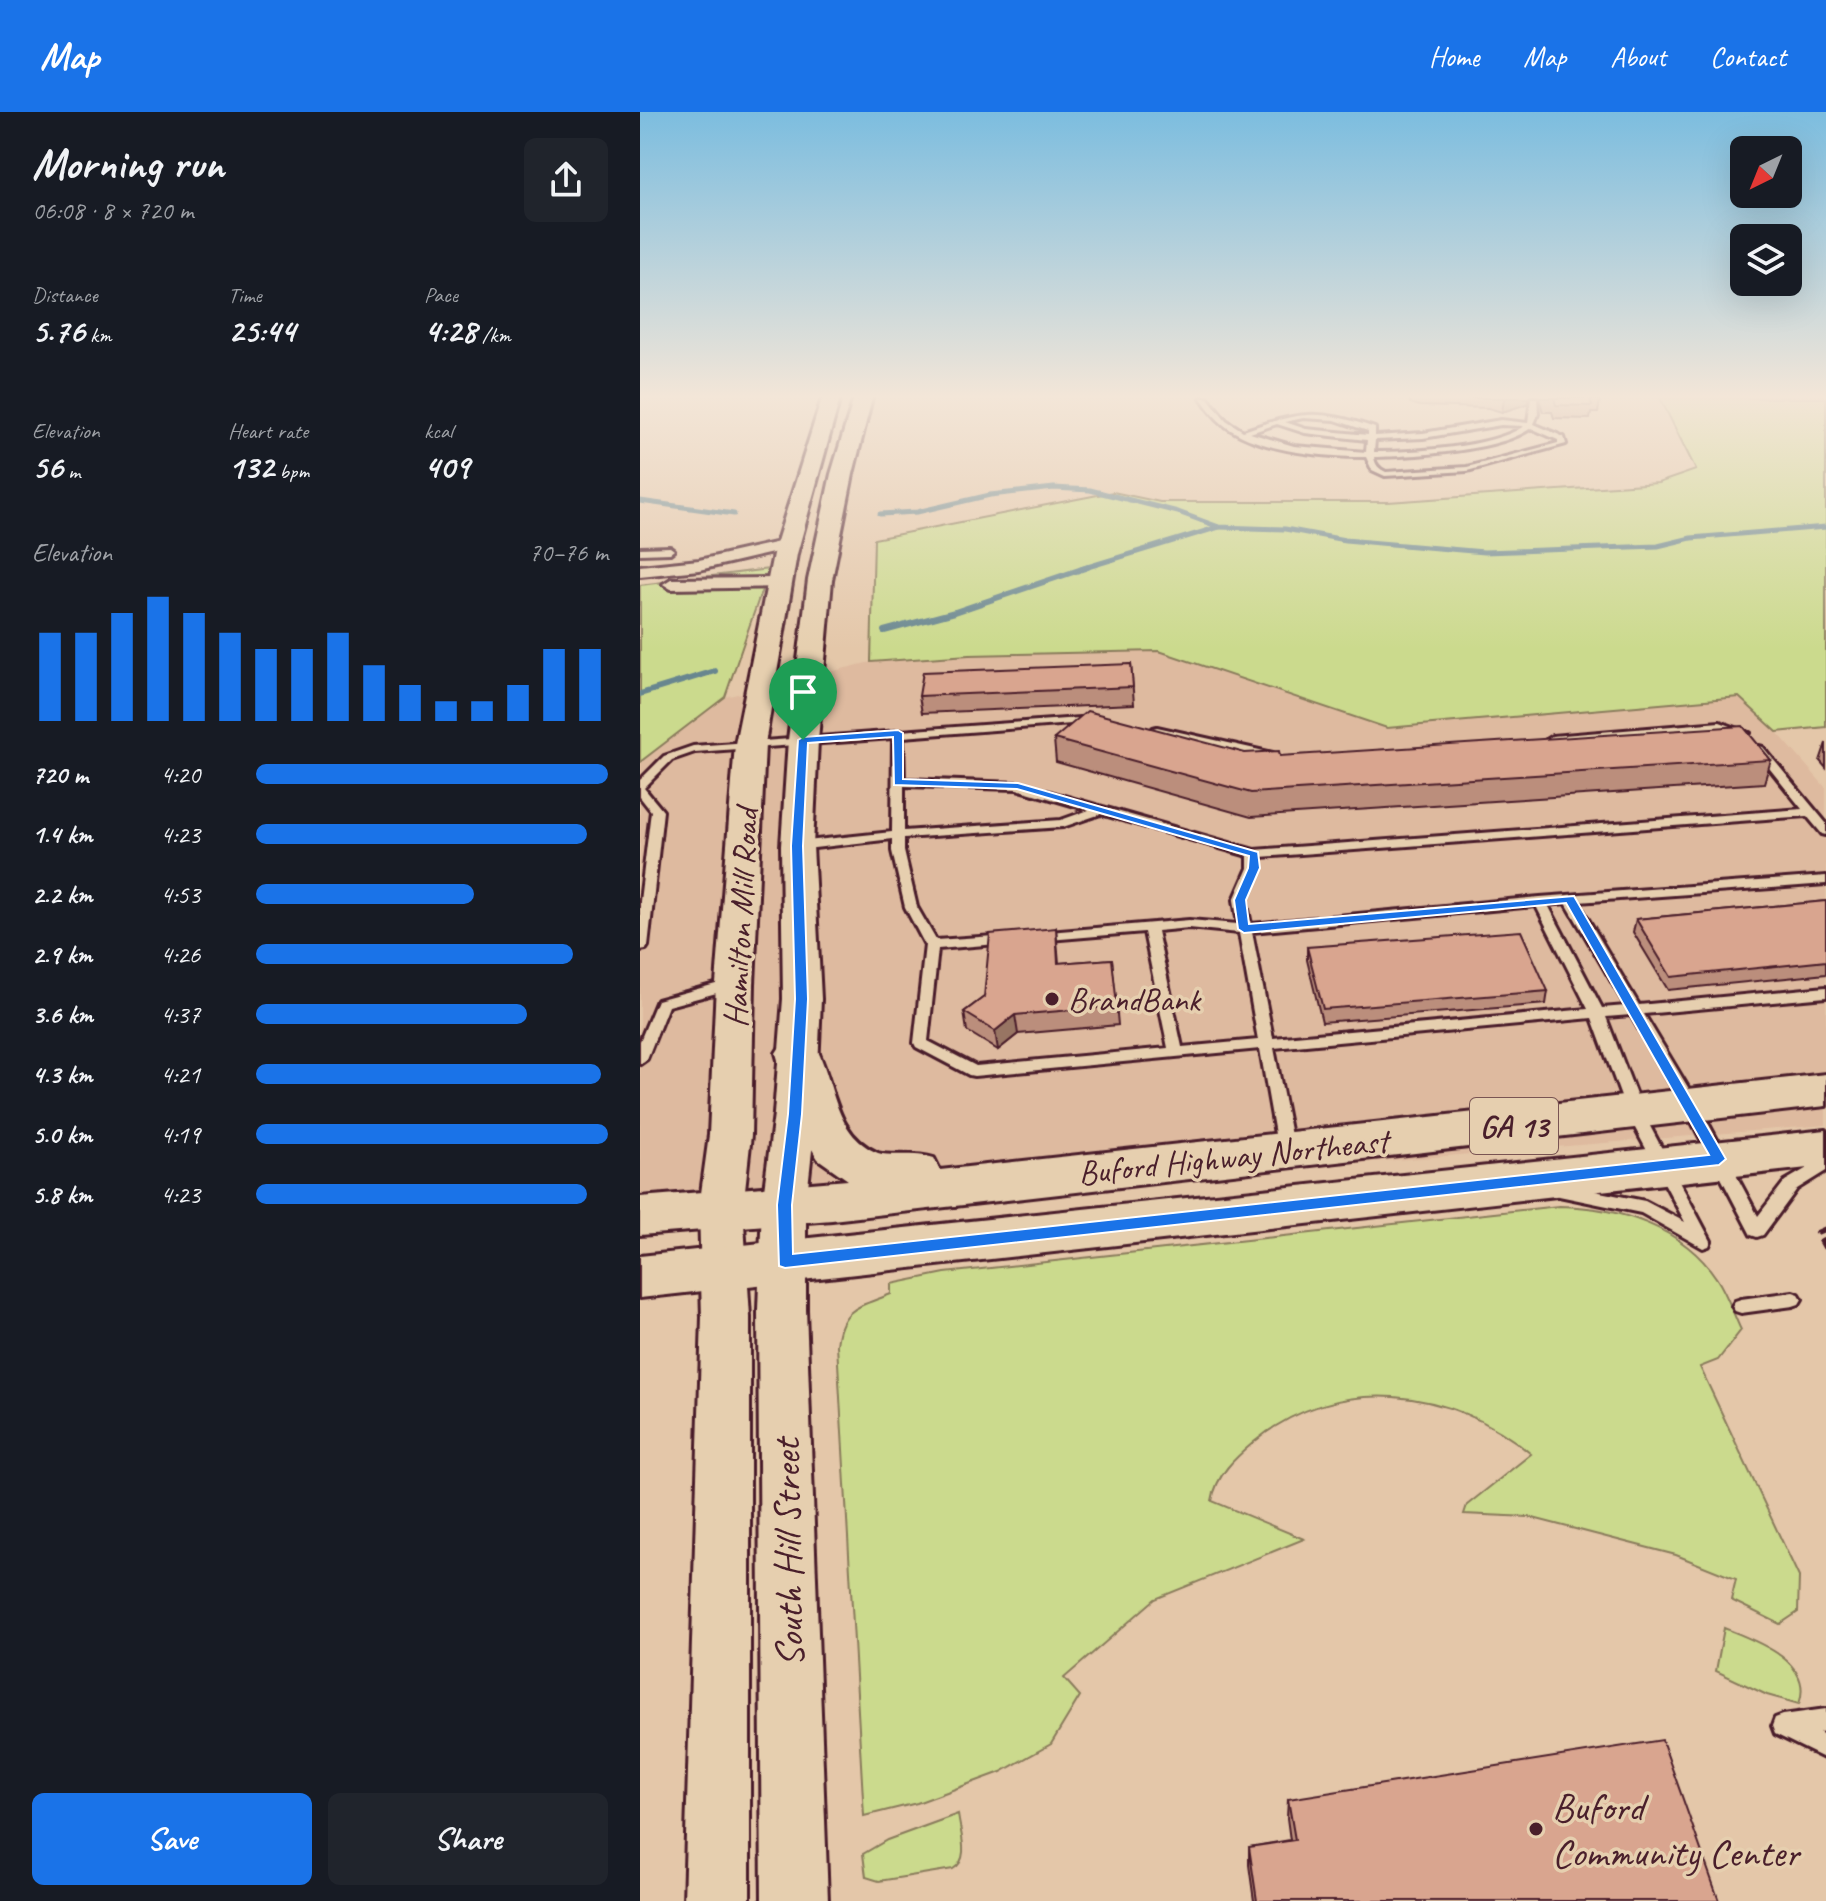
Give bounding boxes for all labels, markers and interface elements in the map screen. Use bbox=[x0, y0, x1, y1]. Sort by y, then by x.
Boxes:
text: Map bbox=[40, 33, 99, 80]
text: Home bbox=[1429, 39, 1479, 74]
text: Map bbox=[1523, 39, 1566, 74]
text: About bbox=[1610, 39, 1666, 74]
text: Contact bbox=[1710, 39, 1786, 74]
text: Morning run bbox=[32, 136, 224, 191]
north arrow bbox=[1730, 136, 1802, 208]
map controls bbox=[1730, 136, 1802, 296]
button: share bbox=[524, 138, 608, 222]
text: 06:08 · 8 × 720 m bbox=[32, 194, 193, 227]
button: layers bbox=[1730, 224, 1802, 296]
text: Distance bbox=[32, 281, 98, 309]
text: Time bbox=[228, 281, 262, 309]
text: Pace bbox=[424, 281, 458, 309]
text: 5.76 bbox=[32, 309, 85, 352]
text: 25:44 bbox=[228, 309, 295, 352]
text: 4:28 bbox=[424, 309, 477, 352]
text: km bbox=[85, 321, 112, 349]
text: /km bbox=[477, 321, 511, 349]
text: Elevation bbox=[32, 417, 100, 445]
text: Heart rate bbox=[228, 417, 308, 445]
text: kcal bbox=[424, 417, 453, 445]
text: 56 bbox=[32, 445, 63, 488]
text: 132 bbox=[228, 445, 274, 488]
text: 409 bbox=[424, 445, 470, 488]
text: m bbox=[63, 457, 80, 485]
text: bpm bbox=[274, 457, 309, 485]
text: Elevation bbox=[32, 536, 112, 569]
text: 70–76 m bbox=[529, 536, 608, 569]
pin bbox=[769, 658, 837, 740]
icon: arrive bbox=[781, 670, 825, 714]
text: 720 m bbox=[32, 758, 88, 791]
text: 4:20 bbox=[160, 758, 200, 791]
street label: Hamilton Mill Road bbox=[713, 803, 768, 1029]
text: 1.4 km bbox=[32, 818, 92, 851]
text: 4:23 bbox=[160, 818, 200, 851]
text: 2.2 km bbox=[32, 878, 92, 911]
text: 4:53 bbox=[160, 878, 200, 911]
text: 2.9 km bbox=[32, 938, 92, 971]
text: 4:26 bbox=[160, 938, 200, 971]
place label: BrandBank bbox=[1068, 978, 1203, 1021]
marker: BrandBank bbox=[1043, 990, 1061, 1008]
text: 3.6 km bbox=[32, 998, 93, 1031]
text: 4:37 bbox=[160, 998, 200, 1031]
text: 4.3 km bbox=[32, 1058, 92, 1091]
text: 4:21 bbox=[160, 1058, 200, 1091]
road number: GA 13 bbox=[1470, 1098, 1558, 1154]
text: 5.0 km bbox=[32, 1118, 92, 1151]
text: 4:19 bbox=[160, 1118, 200, 1151]
street label: Buford Highway Northeast bbox=[1076, 1118, 1395, 1194]
text: 5.8 km bbox=[32, 1178, 92, 1211]
text: 4:23 bbox=[160, 1178, 200, 1211]
street label: South Hill Street bbox=[761, 1435, 815, 1667]
place label: Buford Community Center bbox=[1552, 1782, 1802, 1878]
button: Save bbox=[32, 1793, 312, 1885]
button: Share bbox=[328, 1793, 608, 1885]
marker: Buford Community Center bbox=[1527, 1820, 1545, 1838]

